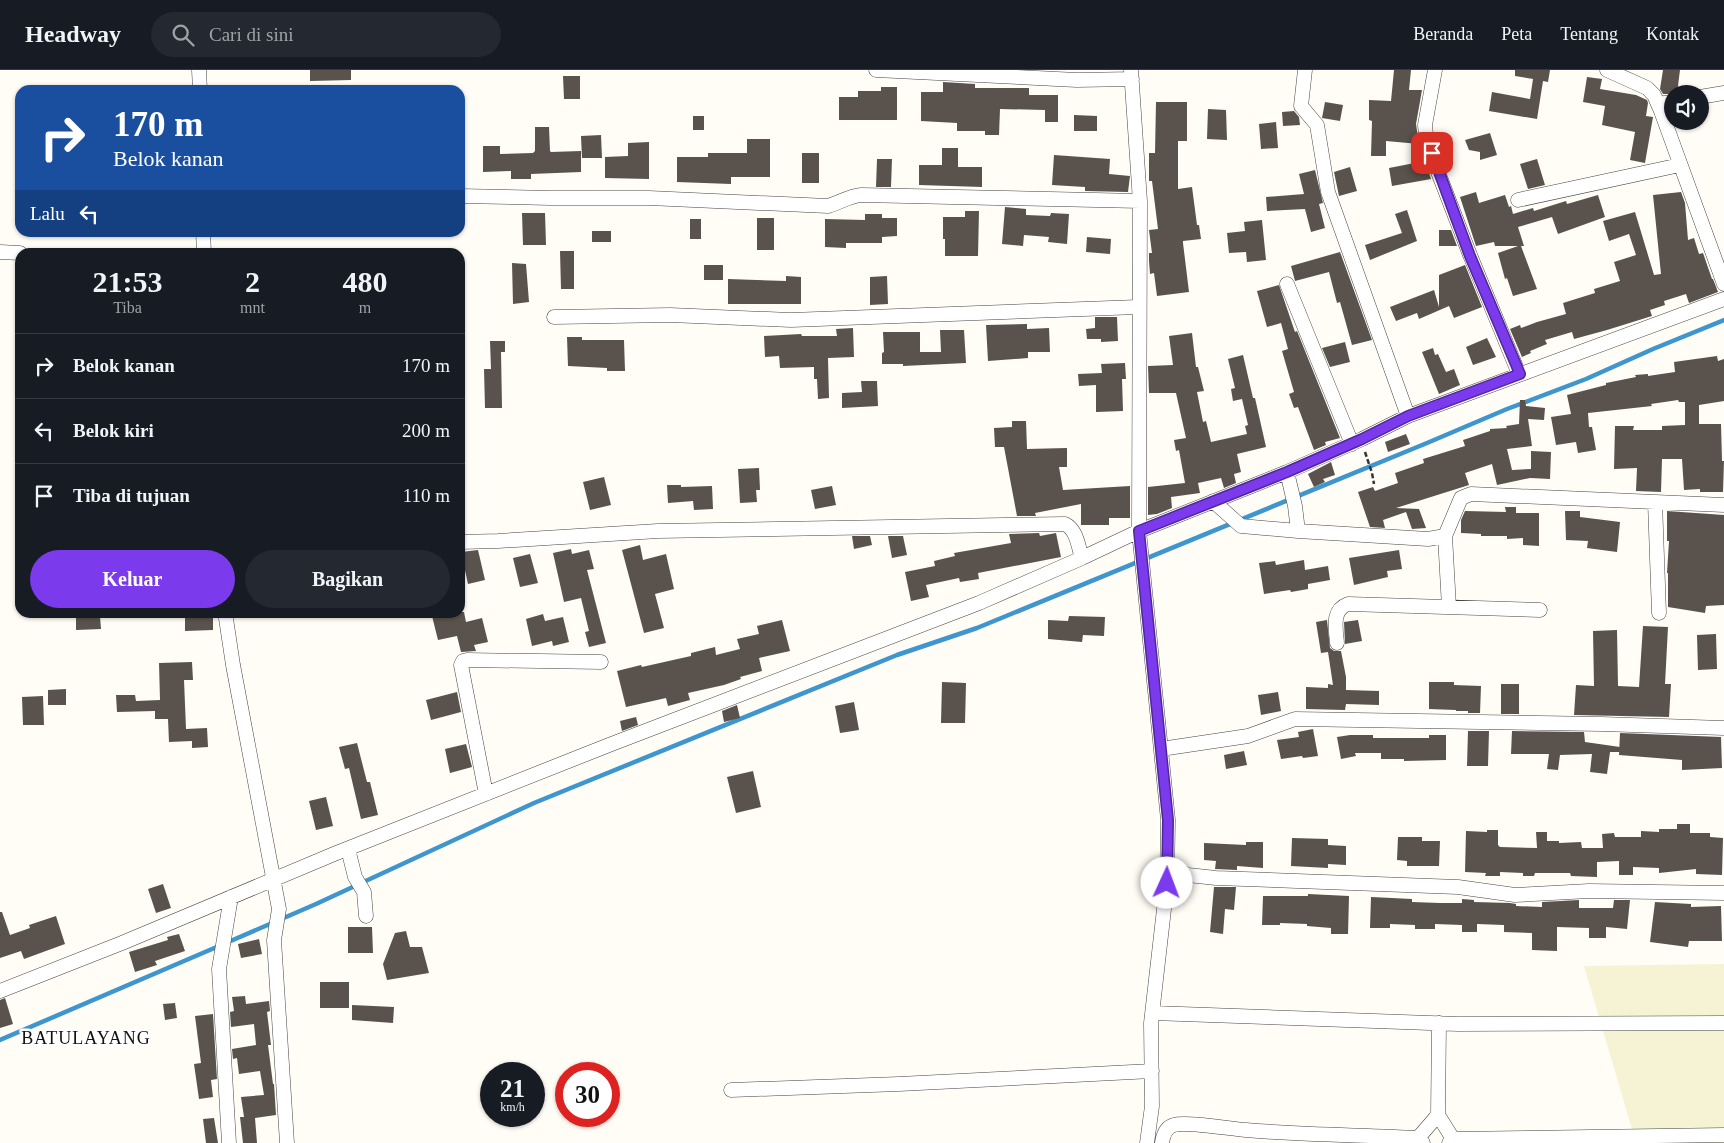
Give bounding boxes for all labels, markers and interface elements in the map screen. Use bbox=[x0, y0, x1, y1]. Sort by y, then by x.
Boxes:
search box bbox=[151, 12, 501, 57]
text: Headway bbox=[25, 21, 121, 47]
icon: search bbox=[169, 21, 197, 49]
text: Cari di sini bbox=[209, 24, 293, 45]
text: Beranda bbox=[1413, 24, 1473, 44]
text: Peta bbox=[1501, 24, 1532, 44]
text: Tentang bbox=[1560, 24, 1618, 44]
text: Kontak bbox=[1646, 24, 1699, 44]
map controls bbox=[1664, 85, 1709, 130]
button: sound bbox=[1664, 85, 1709, 130]
icon: right bbox=[30, 105, 95, 170]
text: 170 m bbox=[113, 105, 203, 144]
pin bbox=[1411, 132, 1453, 174]
icon: arrive bbox=[1418, 139, 1446, 167]
text: Belok kanan bbox=[113, 146, 224, 171]
icon: left bbox=[75, 200, 103, 228]
text: Lalu bbox=[30, 203, 65, 224]
text: 21:53 bbox=[93, 265, 163, 298]
text: 2 bbox=[245, 265, 260, 298]
text: 480 bbox=[342, 265, 387, 298]
text: Tiba bbox=[113, 299, 142, 316]
text: mnt bbox=[240, 299, 265, 316]
text: m bbox=[359, 299, 371, 316]
icon: right bbox=[30, 352, 58, 380]
text: Belok kanan bbox=[73, 355, 175, 376]
text: 170 m bbox=[402, 355, 450, 376]
icon: left bbox=[30, 417, 58, 445]
text: Belok kiri bbox=[73, 420, 154, 441]
text: 200 m bbox=[402, 420, 450, 441]
icon: arrive bbox=[30, 482, 58, 510]
text: Tiba di tujuan bbox=[73, 485, 190, 506]
text: 110 m bbox=[403, 485, 450, 506]
button: Keluar bbox=[30, 550, 235, 608]
button: Bagikan bbox=[245, 550, 450, 608]
position arrow bbox=[1140, 856, 1192, 908]
district label: BATULAYANG bbox=[21, 1028, 151, 1048]
speed limit sign: 30 bbox=[555, 1062, 620, 1127]
text: 21 bbox=[500, 1075, 525, 1102]
text: km/h bbox=[500, 1100, 525, 1114]

